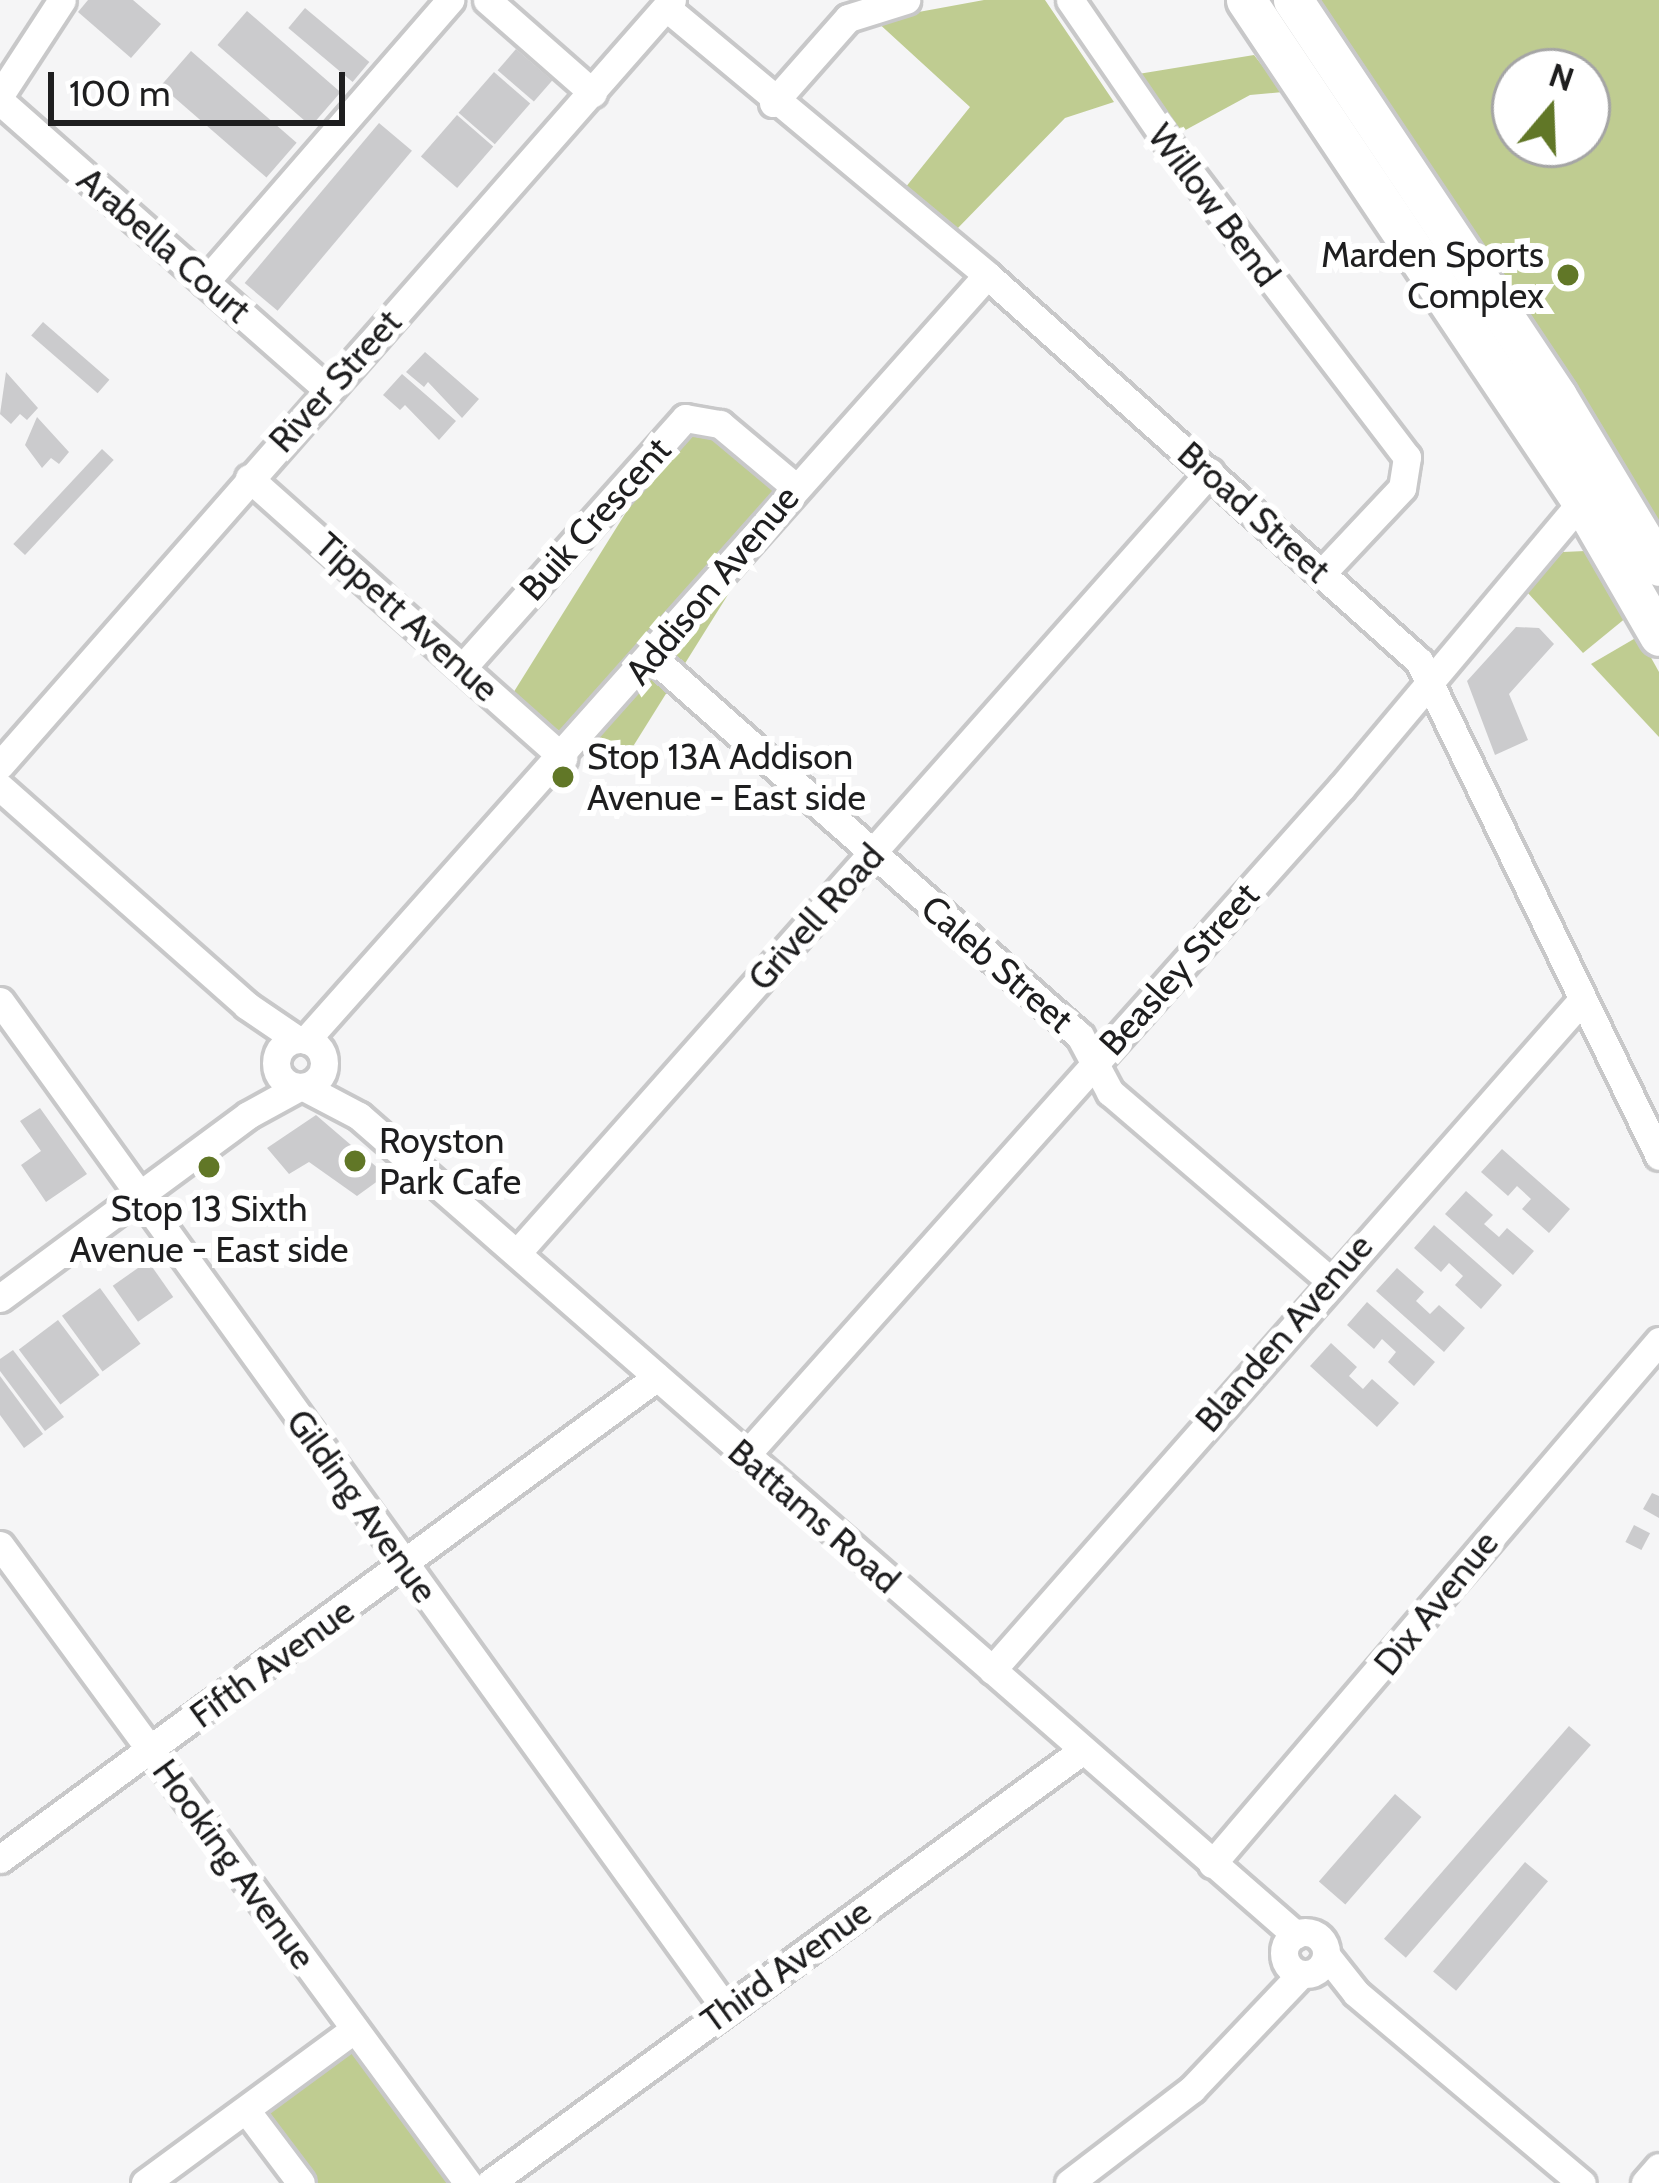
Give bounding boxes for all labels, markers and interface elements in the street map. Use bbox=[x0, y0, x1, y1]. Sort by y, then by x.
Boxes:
scale bar bbox=[54, 48, 351, 122]
north arrow bbox=[1491, 48, 1611, 168]
text: N bbox=[1544, 54, 1579, 100]
text: 100 m bbox=[69, 71, 171, 115]
street label: Willow Bend bbox=[1139, 115, 1289, 295]
street label: Arabella Court bbox=[69, 158, 259, 332]
place label: Marden Sports Complex bbox=[1321, 232, 1544, 317]
marker: Marden Sports Complex bbox=[1555, 262, 1581, 288]
street label: River Street bbox=[260, 301, 410, 461]
street label: Buik Crescent bbox=[510, 428, 680, 610]
street label: Broad Street bbox=[1169, 432, 1339, 592]
street label: Addison Avenue bbox=[616, 477, 808, 693]
street label: Tippett Avenue bbox=[307, 523, 507, 711]
place label: Stop 13A Addison Avenue - East side bbox=[587, 734, 866, 819]
marker: Stop 13A Addison Avenue - East side bbox=[550, 764, 576, 790]
street label: Grivell Road bbox=[739, 835, 893, 999]
street label: Beasley Street bbox=[1090, 874, 1268, 1064]
street label: Caleb Street bbox=[912, 886, 1082, 1042]
place label: Royston Park Cafe bbox=[379, 1118, 521, 1203]
marker: Royston Park Cafe bbox=[342, 1148, 368, 1174]
marker: Stop 13 Sixth Avenue - East side bbox=[196, 1154, 222, 1180]
place label: Stop 13 Sixth Avenue - East side bbox=[70, 1186, 348, 1271]
street label: Blanden Avenue bbox=[1186, 1225, 1382, 1441]
street label: Gilding Avenue bbox=[278, 1401, 446, 1611]
street label: Battams Road bbox=[720, 1430, 908, 1602]
street label: Dix Avenue bbox=[1365, 1522, 1507, 1684]
street label: Fifth Avenue bbox=[182, 1589, 362, 1737]
street label: Hooking Avenue bbox=[143, 1751, 325, 1977]
street label: Third Avenue bbox=[693, 1890, 879, 2042]

